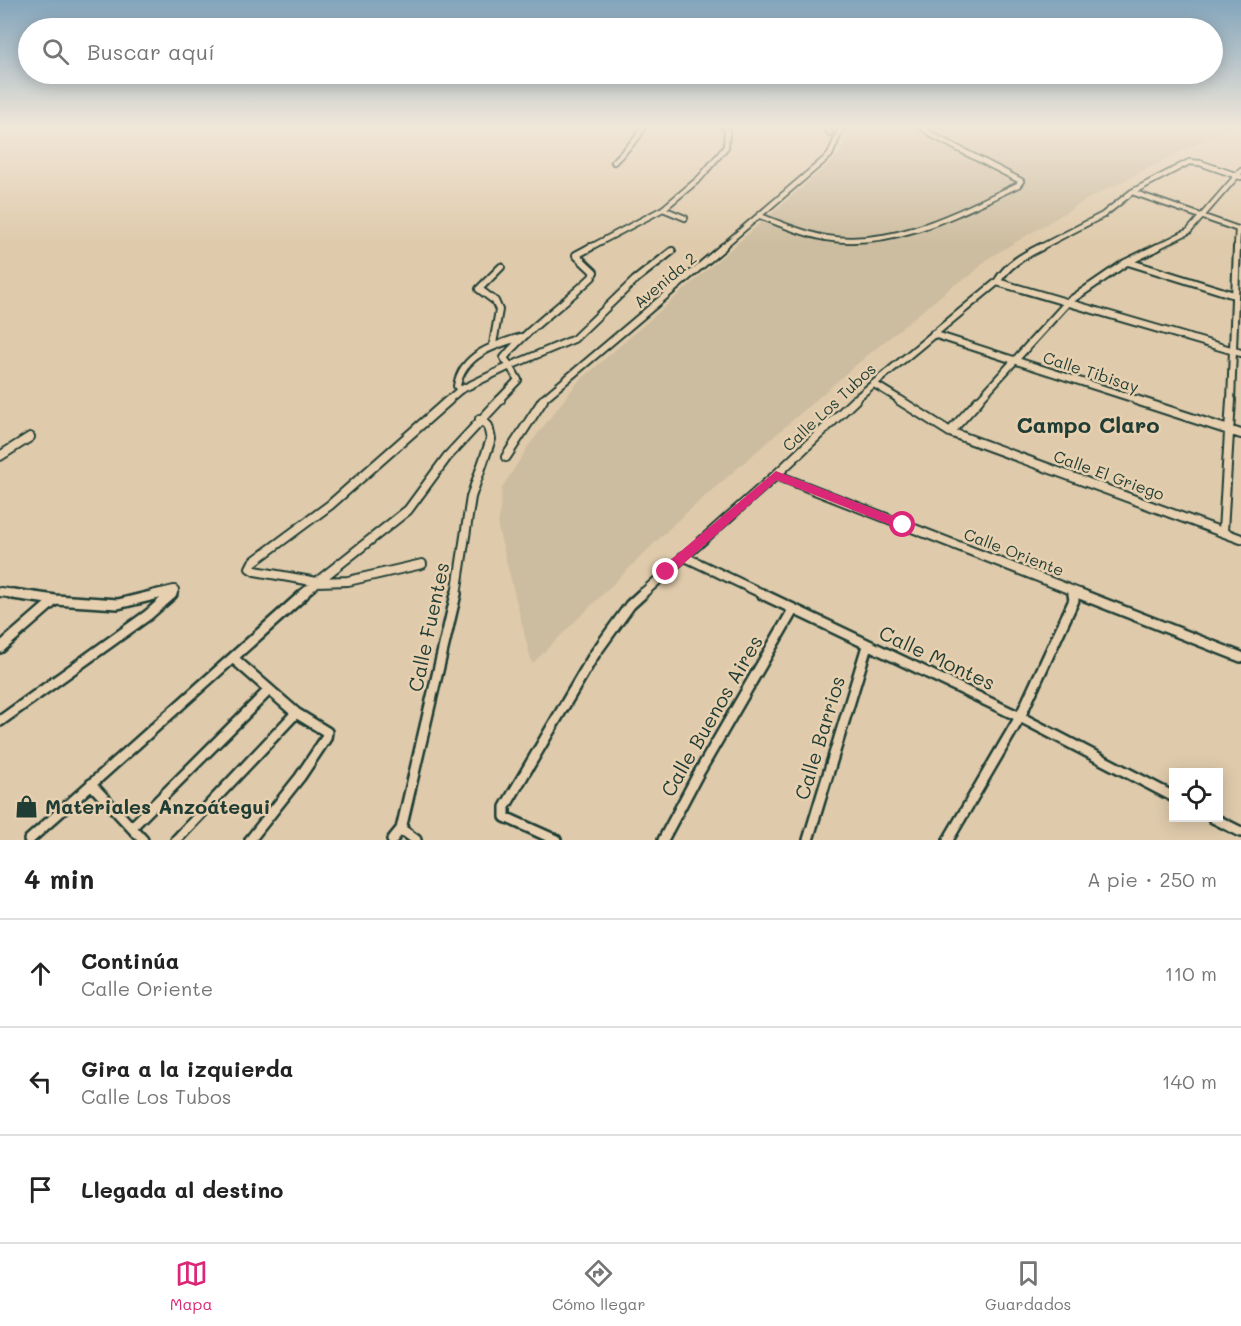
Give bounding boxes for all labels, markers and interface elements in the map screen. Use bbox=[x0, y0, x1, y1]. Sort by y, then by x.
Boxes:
search box bbox=[18, 18, 1223, 84]
icon: search bbox=[39, 35, 72, 68]
text: Buscar aquí bbox=[87, 37, 215, 66]
street label: Avenida 2 bbox=[629, 247, 700, 312]
street label: Calle Tibisay bbox=[1041, 346, 1142, 397]
street label: Calle Los Tubos bbox=[777, 358, 880, 455]
district label: Campo Claro bbox=[1016, 410, 1160, 439]
street label: Calle El Griego bbox=[1051, 445, 1167, 504]
route start bbox=[889, 511, 915, 537]
street label: Calle Oriente bbox=[961, 523, 1067, 580]
route end bbox=[652, 558, 678, 584]
street label: Calle Fuentes bbox=[402, 560, 454, 694]
street label: Calle Montes bbox=[875, 619, 1000, 695]
street label: Calle Buenos Aires bbox=[654, 630, 768, 801]
street label: Calle Barrios bbox=[788, 673, 850, 803]
map controls bbox=[1169, 768, 1223, 822]
button: locate bbox=[1169, 768, 1223, 822]
place label: Materiales Anzoátegui bbox=[45, 793, 270, 819]
shop icon: Materiales Anzoátegui bbox=[14, 794, 40, 820]
text: 4 min bbox=[24, 862, 94, 896]
text: A pie · 250 m bbox=[1087, 866, 1217, 892]
text: Continúa bbox=[81, 946, 179, 975]
icon: ahead bbox=[24, 957, 57, 990]
text: 110 m bbox=[1164, 960, 1217, 986]
text: Calle Oriente bbox=[81, 975, 213, 1001]
text: Gira a la izquierda bbox=[81, 1054, 293, 1083]
icon: left bbox=[24, 1065, 57, 1098]
text: 140 m bbox=[1162, 1068, 1217, 1094]
text: Calle Los Tubos bbox=[81, 1083, 231, 1109]
icon: arrive bbox=[24, 1173, 57, 1206]
text: Llegada al destino bbox=[81, 1175, 283, 1204]
tab: Mapa bbox=[170, 1257, 212, 1314]
tab: Cómo llegar bbox=[552, 1257, 645, 1314]
tab: Guardados bbox=[985, 1257, 1071, 1314]

